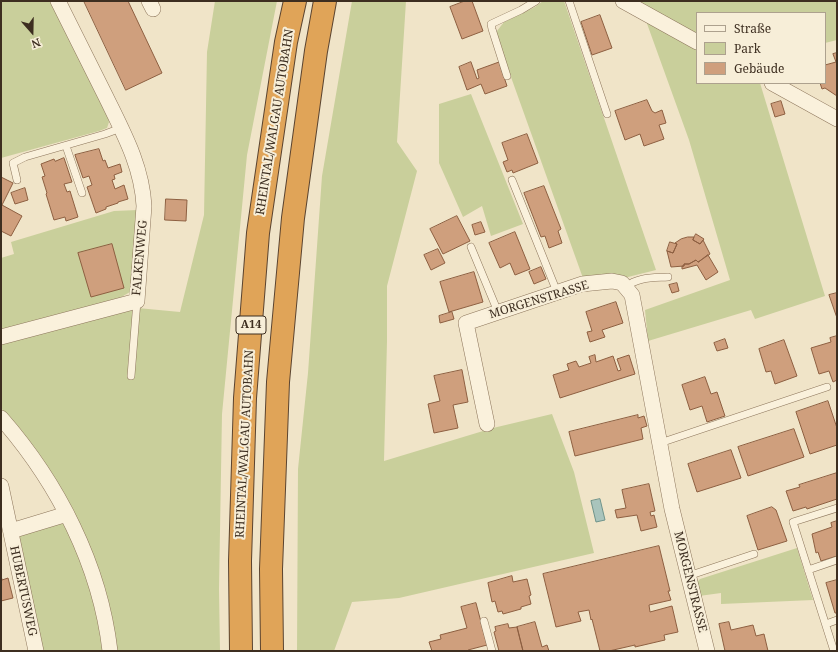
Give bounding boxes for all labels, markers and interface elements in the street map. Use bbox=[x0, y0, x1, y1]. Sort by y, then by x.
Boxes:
north arrow bbox=[12, 12, 52, 52]
legend bbox=[696, 12, 826, 84]
text: Straße bbox=[734, 20, 771, 37]
street label: RHEINTAL/WALGAU AUTOBAHN bbox=[253, 28, 297, 216]
text: N bbox=[30, 35, 43, 52]
text: Park bbox=[734, 40, 761, 57]
text: Gebäude bbox=[734, 60, 785, 77]
street label: FALKENWEG bbox=[130, 220, 150, 296]
street label: MORGENSTRASSE bbox=[487, 278, 591, 322]
road number: A14 bbox=[236, 316, 266, 334]
street label: RHEINTAL/WALGAU AUTOBAHN bbox=[233, 350, 257, 538]
street label: MORGENSTRASSE bbox=[670, 530, 710, 634]
street label: HUBERTUSWEG bbox=[6, 545, 40, 637]

